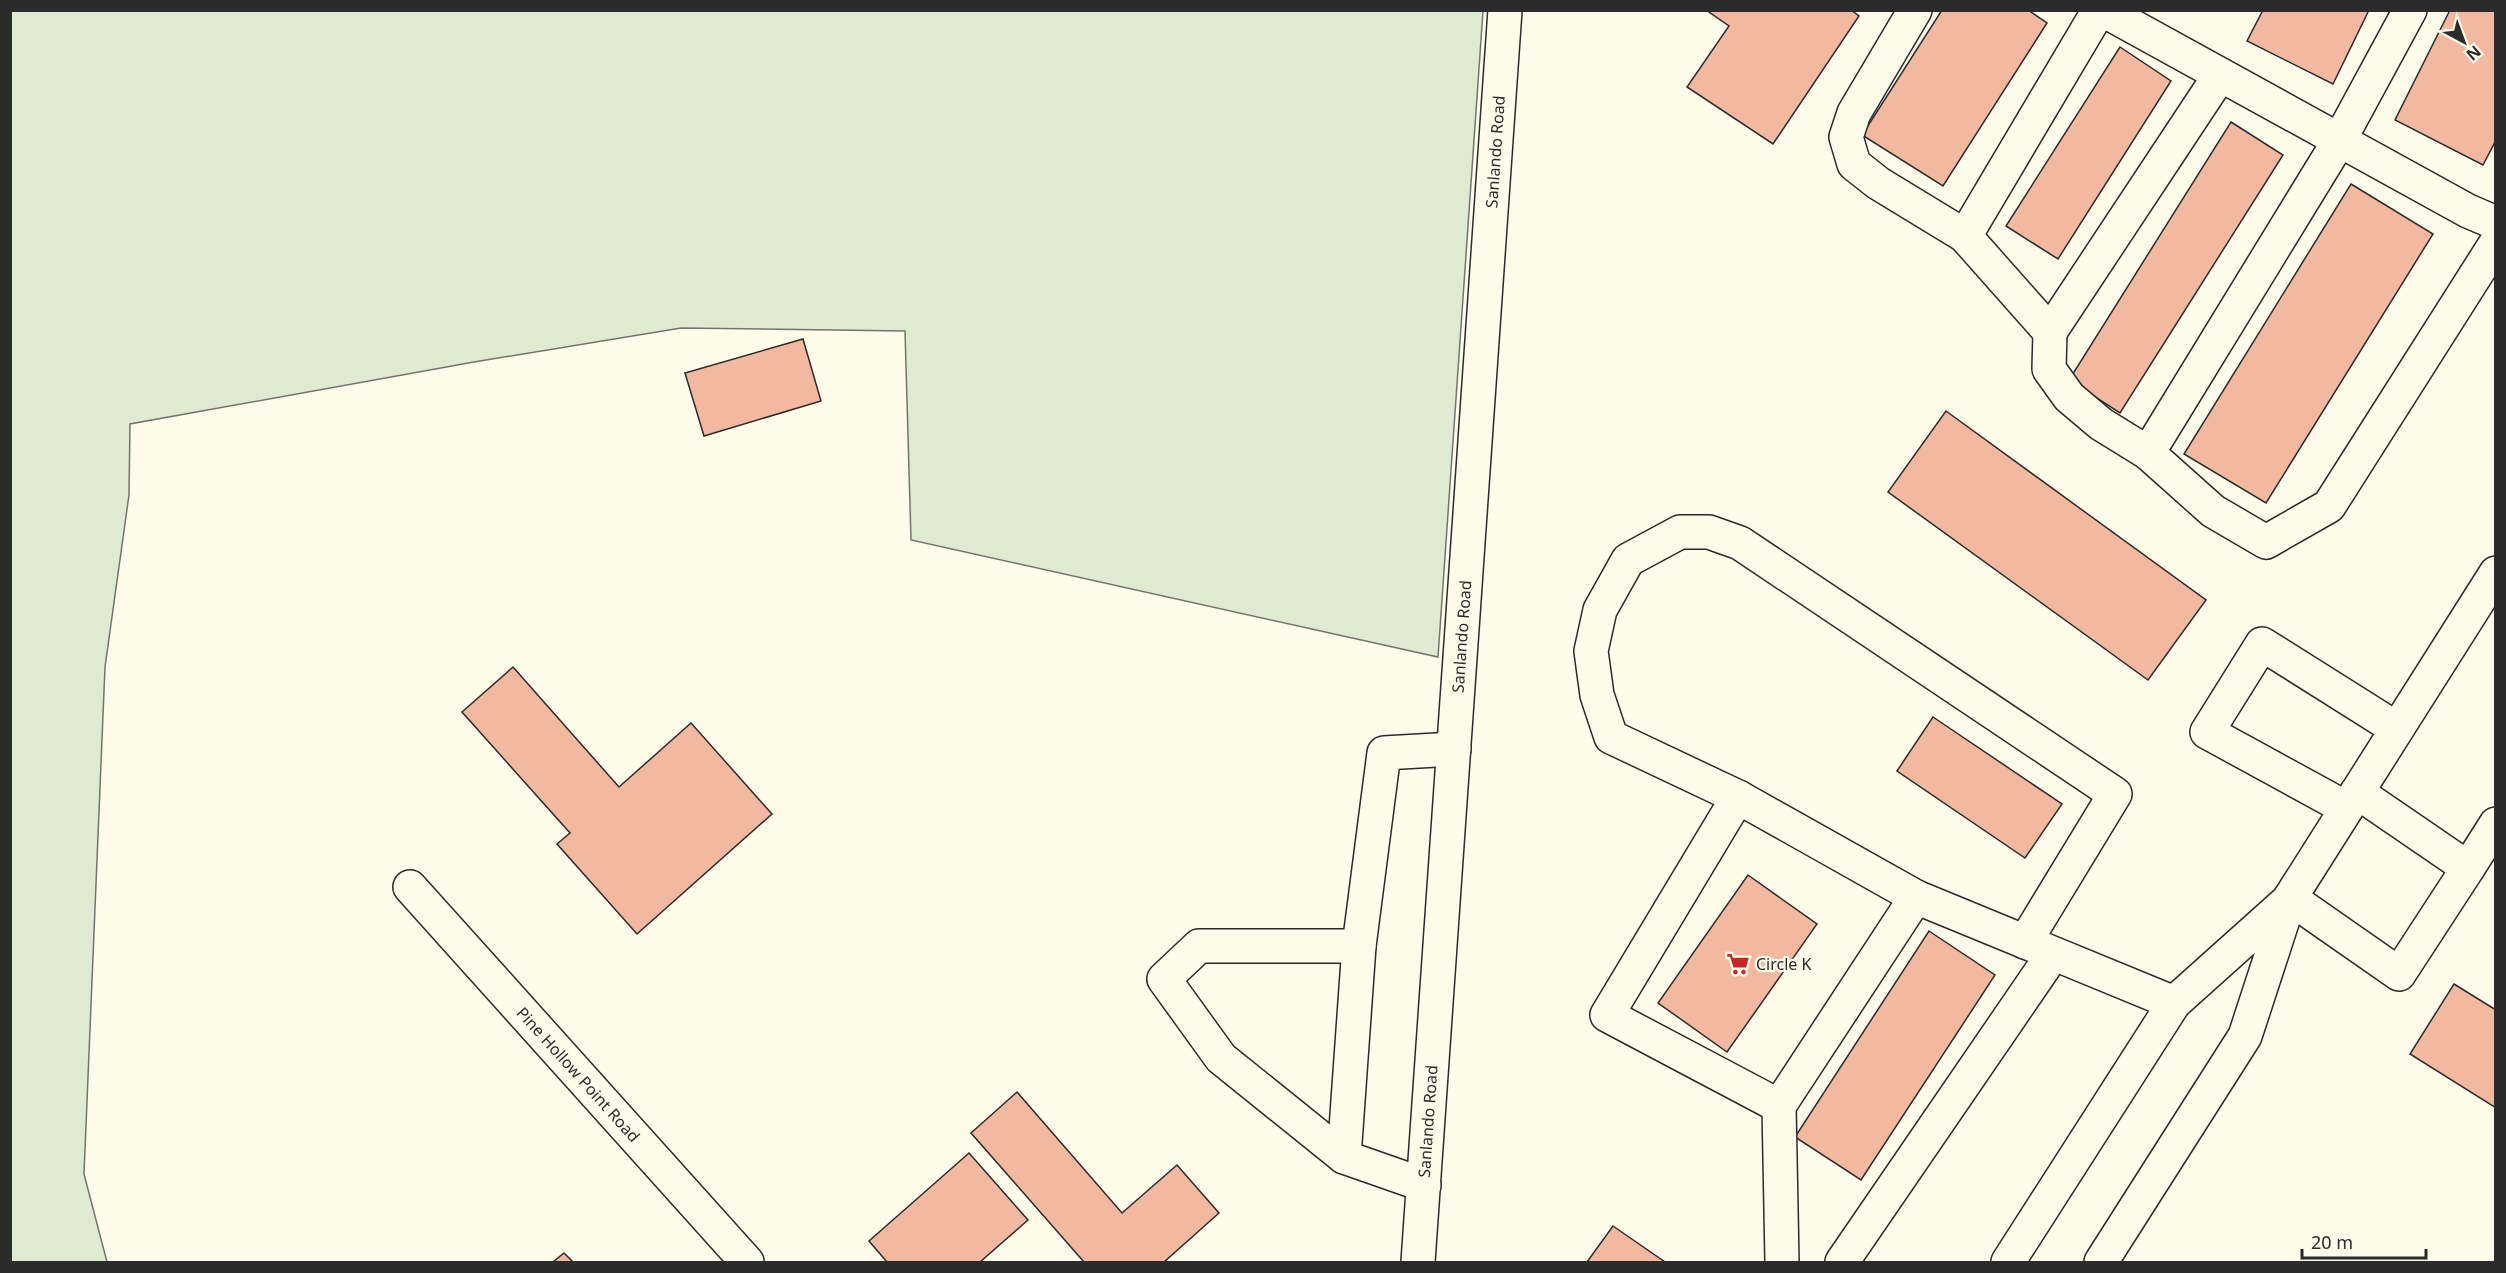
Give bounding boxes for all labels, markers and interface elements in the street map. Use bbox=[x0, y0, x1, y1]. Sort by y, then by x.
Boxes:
north arrow bbox=[2434, 12, 2494, 72]
text: N bbox=[2462, 41, 2486, 66]
street label: Sanlando Road bbox=[1480, 95, 1510, 209]
street label: Sanlando Road bbox=[1447, 579, 1476, 694]
supermarket icon: Circle K bbox=[1725, 951, 1751, 977]
place label: Circle K bbox=[1756, 953, 1812, 975]
street label: Pine Hollow Point Road bbox=[512, 1002, 645, 1147]
street label: Sanlando Road bbox=[1413, 1064, 1443, 1178]
scale bar bbox=[2302, 1222, 2426, 1260]
text: 20 m bbox=[2311, 1230, 2353, 1254]

